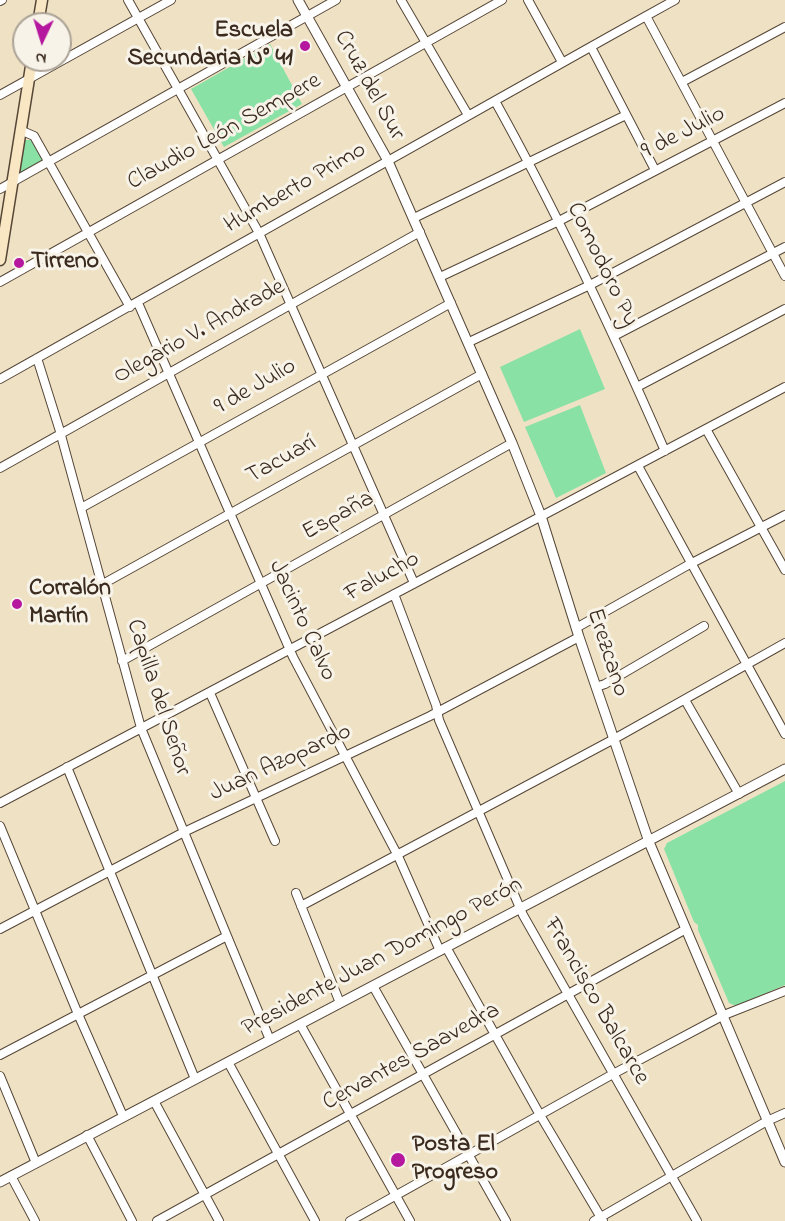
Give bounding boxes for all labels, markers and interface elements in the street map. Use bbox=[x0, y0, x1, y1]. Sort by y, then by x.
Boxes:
north arrow bbox=[12, 12, 72, 72]
place label: Escuela Secundaria N° 41 bbox=[127, 18, 293, 74]
street label: Cruz del Sur bbox=[326, 26, 410, 146]
marker: Escuela Secundaria N° 41 bbox=[298, 39, 312, 53]
text: N bbox=[35, 46, 47, 70]
street label: Claudio León Sempere bbox=[123, 68, 327, 198]
street label: 9 de Julio bbox=[638, 101, 730, 167]
street label: Humberto Primo bbox=[220, 137, 372, 241]
street label: Comodoro Py bbox=[559, 198, 643, 332]
place label: Tirreno bbox=[31, 249, 99, 277]
marker: Tirreno bbox=[12, 256, 26, 270]
street label: Olegario V. Andrade bbox=[109, 274, 291, 392]
street label: 9 de Julio bbox=[210, 353, 302, 423]
street label: Tacuarí bbox=[242, 430, 322, 492]
street label: España bbox=[298, 486, 380, 548]
street label: Falucho bbox=[341, 546, 425, 610]
street label: Jacinto Calvo bbox=[260, 556, 342, 686]
place label: Corralón Martín bbox=[29, 576, 111, 632]
marker: Corralón Martín bbox=[10, 597, 24, 611]
street label: Erezcano bbox=[578, 605, 634, 701]
street label: Capilla del Señor bbox=[118, 616, 196, 780]
street label: Juan Azopardo bbox=[206, 719, 356, 809]
street label: Presidente Juan Domingo Perón bbox=[238, 872, 528, 1044]
street label: Francisco Balcarce bbox=[536, 913, 654, 1091]
street label: Cervantes Saavedra bbox=[318, 997, 506, 1119]
place label: Posta El Progreso bbox=[412, 1132, 498, 1188]
marker: Posta El Progreso bbox=[389, 1151, 407, 1169]

